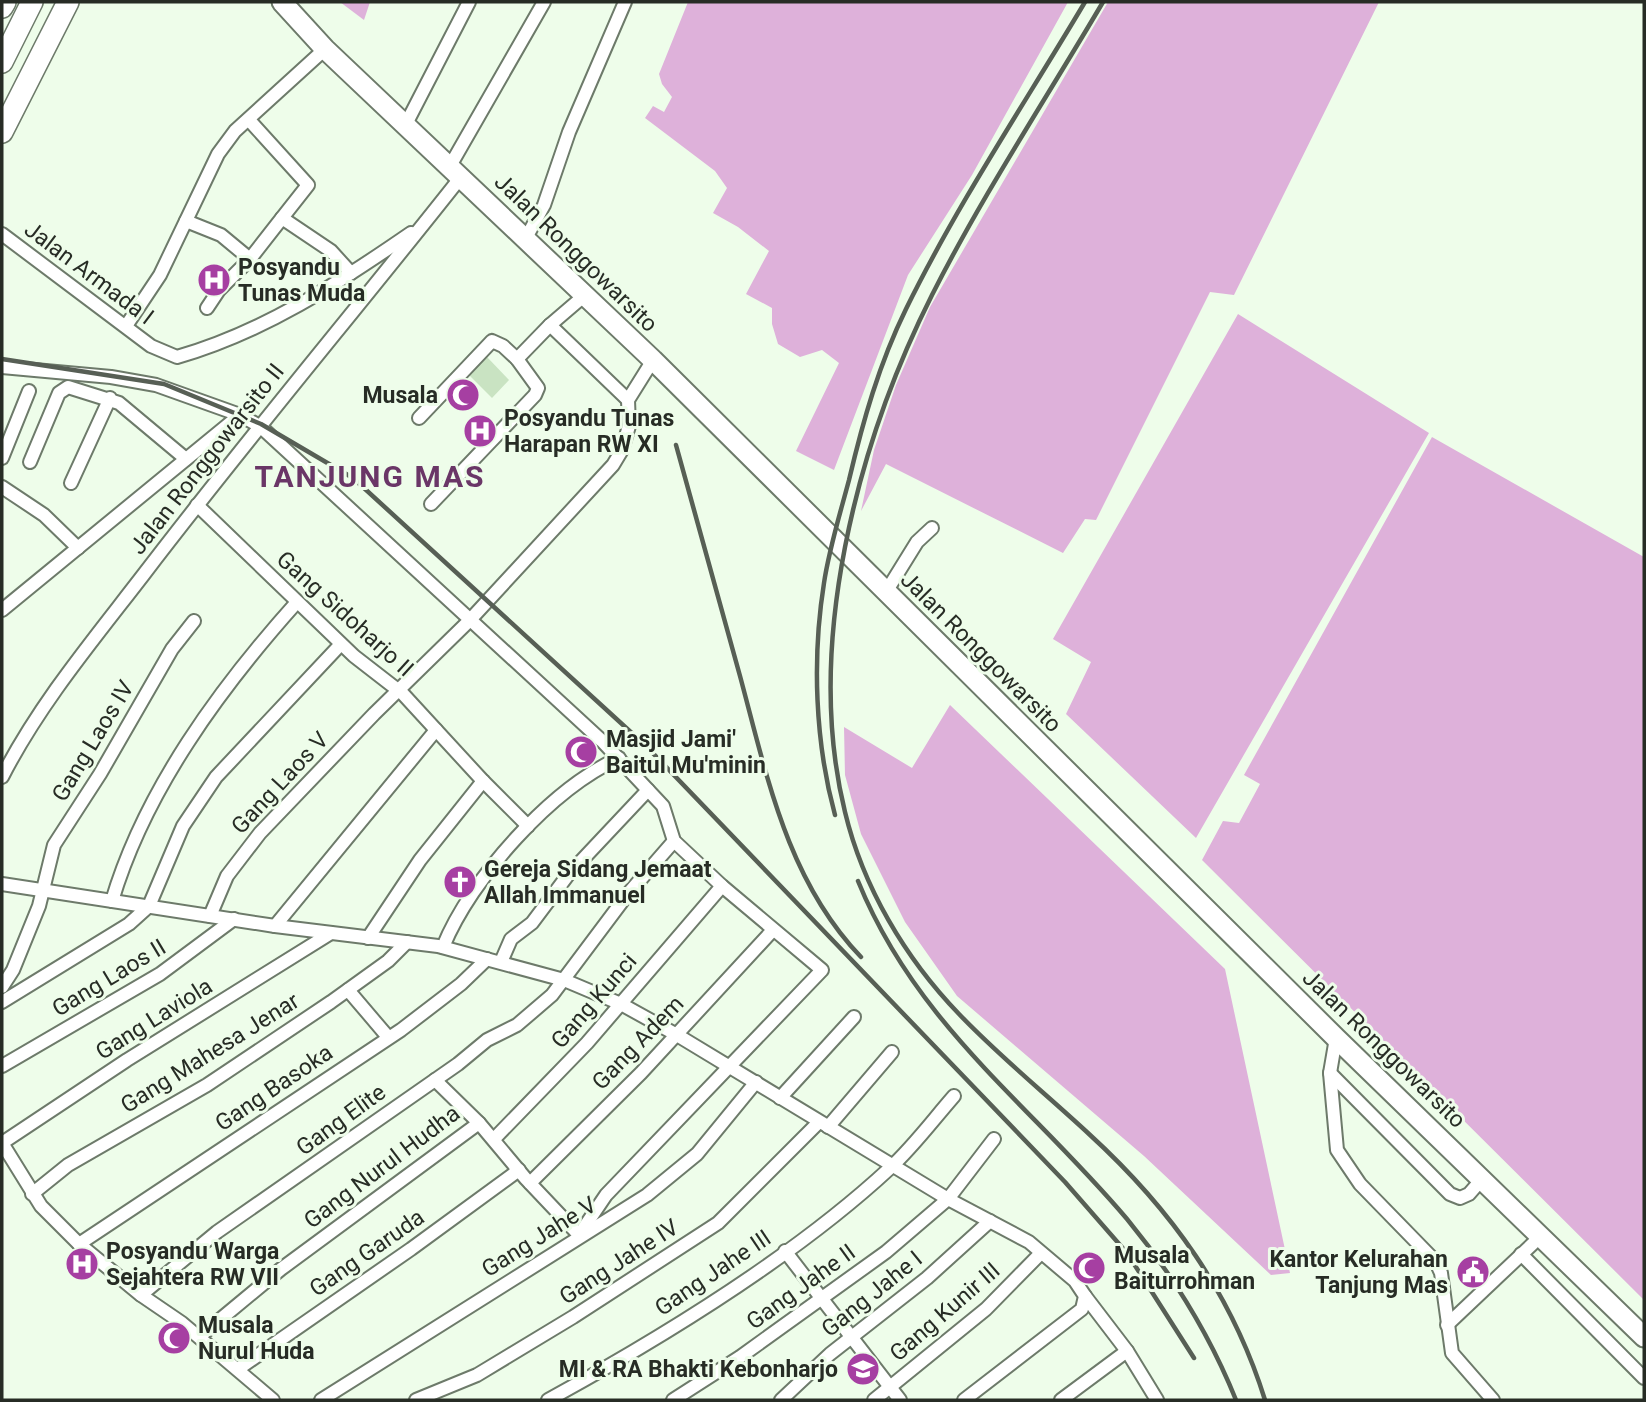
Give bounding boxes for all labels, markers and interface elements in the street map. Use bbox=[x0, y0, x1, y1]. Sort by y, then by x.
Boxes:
street label: Jalan Ronggowarsito bbox=[489, 168, 663, 338]
street label: Jalan Armada I bbox=[19, 216, 159, 330]
place label: Posyandu Tunas Muda bbox=[238, 254, 365, 307]
hospital icon: Posyandu Tunas Muda bbox=[195, 261, 233, 299]
street label: Jalan Ronggowarsito II bbox=[124, 358, 290, 560]
mosque icon: Musala bbox=[444, 376, 482, 414]
place label: Musala bbox=[362, 382, 438, 409]
place label: Posyandu Tunas Harapan RW XI bbox=[504, 405, 674, 458]
hospital icon: Posyandu Tunas Harapan RW XI bbox=[461, 412, 499, 450]
district label: TANJUNG MAS bbox=[254, 459, 486, 494]
street label: Gang Sidoharjo II bbox=[271, 546, 419, 682]
street label: Jalan Ronggowarsito bbox=[895, 566, 1067, 738]
street label: Gang Laos IV bbox=[46, 675, 140, 806]
street label: Gang Laos V bbox=[226, 726, 334, 840]
place label: Masjid Jami' Baitul Mu'minin bbox=[606, 726, 766, 779]
mosque icon: Masjid Jami' Baitul Mu'minin bbox=[562, 733, 600, 771]
place label: Gereja Sidang Jemaat Allah Immanuel bbox=[484, 856, 712, 909]
church icon: Gereja Sidang Jemaat Allah Immanuel bbox=[441, 863, 479, 901]
street label: Gang Laos II bbox=[47, 934, 171, 1022]
street label: Gang Kunci bbox=[546, 948, 642, 1054]
street label: Jalan Ronggowarsito bbox=[1297, 964, 1471, 1134]
street label: Gang Laviola bbox=[91, 973, 217, 1065]
street label: Gang Mahesa Jenar bbox=[116, 987, 304, 1119]
street label: Gang Adem bbox=[587, 991, 689, 1095]
street label: Gang Basoka bbox=[210, 1039, 338, 1137]
street label: Gang Elite bbox=[291, 1079, 391, 1161]
street label: Gang Nurul Hudha bbox=[299, 1100, 465, 1234]
street label: Gang Jahe V bbox=[477, 1191, 602, 1283]
street label: Gang Garuda bbox=[305, 1204, 429, 1302]
street label: Gang Jahe IV bbox=[555, 1213, 684, 1310]
street label: Gang Jahe III bbox=[650, 1224, 776, 1322]
place label: Posyandu Warga Sejahtera RW VII bbox=[106, 1238, 279, 1291]
street label: Gang Jahe II bbox=[741, 1239, 861, 1335]
place label: Musala Baiturrohman bbox=[1114, 1242, 1255, 1295]
hospital icon: Posyandu Warga Sejahtera RW VII bbox=[63, 1245, 101, 1283]
street label: Gang Jahe I bbox=[816, 1245, 928, 1343]
place label: Kantor Kelurahan Tanjung Mas bbox=[1269, 1246, 1448, 1299]
mosque icon: Musala Baiturrohman bbox=[1070, 1249, 1108, 1287]
public building icon: Kantor Kelurahan Tanjung Mas bbox=[1454, 1253, 1492, 1291]
street label: Gang Kunir III bbox=[884, 1257, 1006, 1367]
place label: Musala Nurul Huda bbox=[198, 1312, 315, 1365]
mosque icon: Musala Nurul Huda bbox=[155, 1319, 193, 1357]
school or university icon: MI & RA Bhakti Kebonharjo bbox=[844, 1350, 882, 1388]
place label: MI & RA Bhakti Kebonharjo bbox=[559, 1356, 838, 1383]

